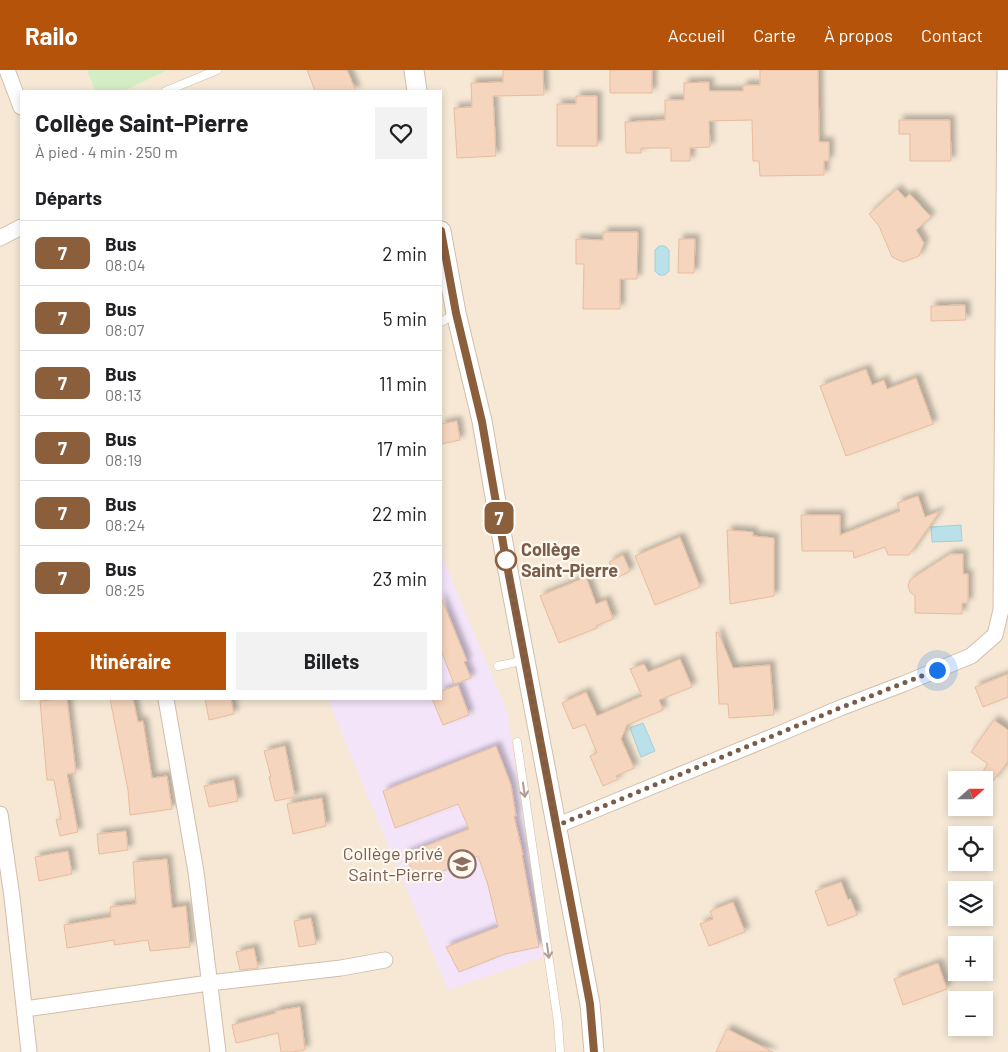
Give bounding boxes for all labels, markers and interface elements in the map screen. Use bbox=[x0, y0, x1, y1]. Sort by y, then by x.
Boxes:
text: Railo bbox=[25, 21, 78, 50]
text: Accueil bbox=[668, 24, 725, 46]
text: Carte bbox=[753, 24, 796, 46]
text: À propos bbox=[824, 24, 893, 46]
text: Contact bbox=[921, 24, 983, 46]
button: heart bbox=[375, 107, 427, 159]
text: Collège Saint-Pierre bbox=[35, 108, 249, 137]
text: À pied · 4 min · 250 m bbox=[35, 142, 178, 161]
text: Départs bbox=[35, 186, 102, 209]
text: Bus bbox=[105, 232, 137, 255]
text: 7 bbox=[58, 242, 67, 264]
text: 2 min bbox=[382, 242, 427, 265]
text: 08:04 bbox=[105, 255, 146, 274]
text: Bus bbox=[105, 297, 137, 320]
text: 7 bbox=[58, 307, 67, 329]
text: 5 min bbox=[383, 307, 427, 330]
text: 08:07 bbox=[105, 320, 144, 339]
text: Bus bbox=[105, 362, 137, 385]
text: 7 bbox=[58, 372, 67, 394]
text: 11 min bbox=[379, 372, 427, 395]
text: 08:13 bbox=[105, 385, 142, 404]
text: Bus bbox=[105, 427, 137, 450]
text: 7 bbox=[58, 437, 67, 459]
text: 17 min bbox=[377, 437, 427, 460]
text: 08:19 bbox=[105, 450, 142, 469]
text: Bus bbox=[105, 492, 137, 515]
text: 7 bbox=[58, 502, 67, 524]
text: 22 min bbox=[372, 502, 427, 525]
line badge: 7 bbox=[483, 502, 515, 534]
text: 7 bbox=[495, 507, 503, 529]
text: 08:24 bbox=[105, 515, 145, 534]
place label: Collège Saint-Pierre bbox=[521, 538, 618, 581]
marker: Collège Saint-Pierre bbox=[495, 549, 517, 571]
text: Bus bbox=[105, 557, 137, 580]
text: 7 bbox=[58, 567, 67, 589]
text: 23 min bbox=[373, 567, 427, 590]
text: 08:25 bbox=[105, 580, 145, 599]
button: Itinéraire bbox=[35, 632, 226, 690]
button: Billets bbox=[236, 632, 427, 690]
your location bbox=[925, 658, 950, 683]
north arrow bbox=[948, 771, 992, 816]
map controls bbox=[948, 771, 993, 1036]
one-way arrow bbox=[520, 782, 530, 798]
button: locate bbox=[948, 826, 993, 871]
place label: Collège privé Saint-Pierre bbox=[343, 842, 443, 885]
school or university icon: Collège privé Saint-Pierre bbox=[447, 849, 477, 879]
button: layers bbox=[948, 881, 993, 926]
button: + bbox=[948, 936, 993, 981]
one-way arrow bbox=[543, 943, 553, 959]
button: − bbox=[948, 991, 993, 1036]

